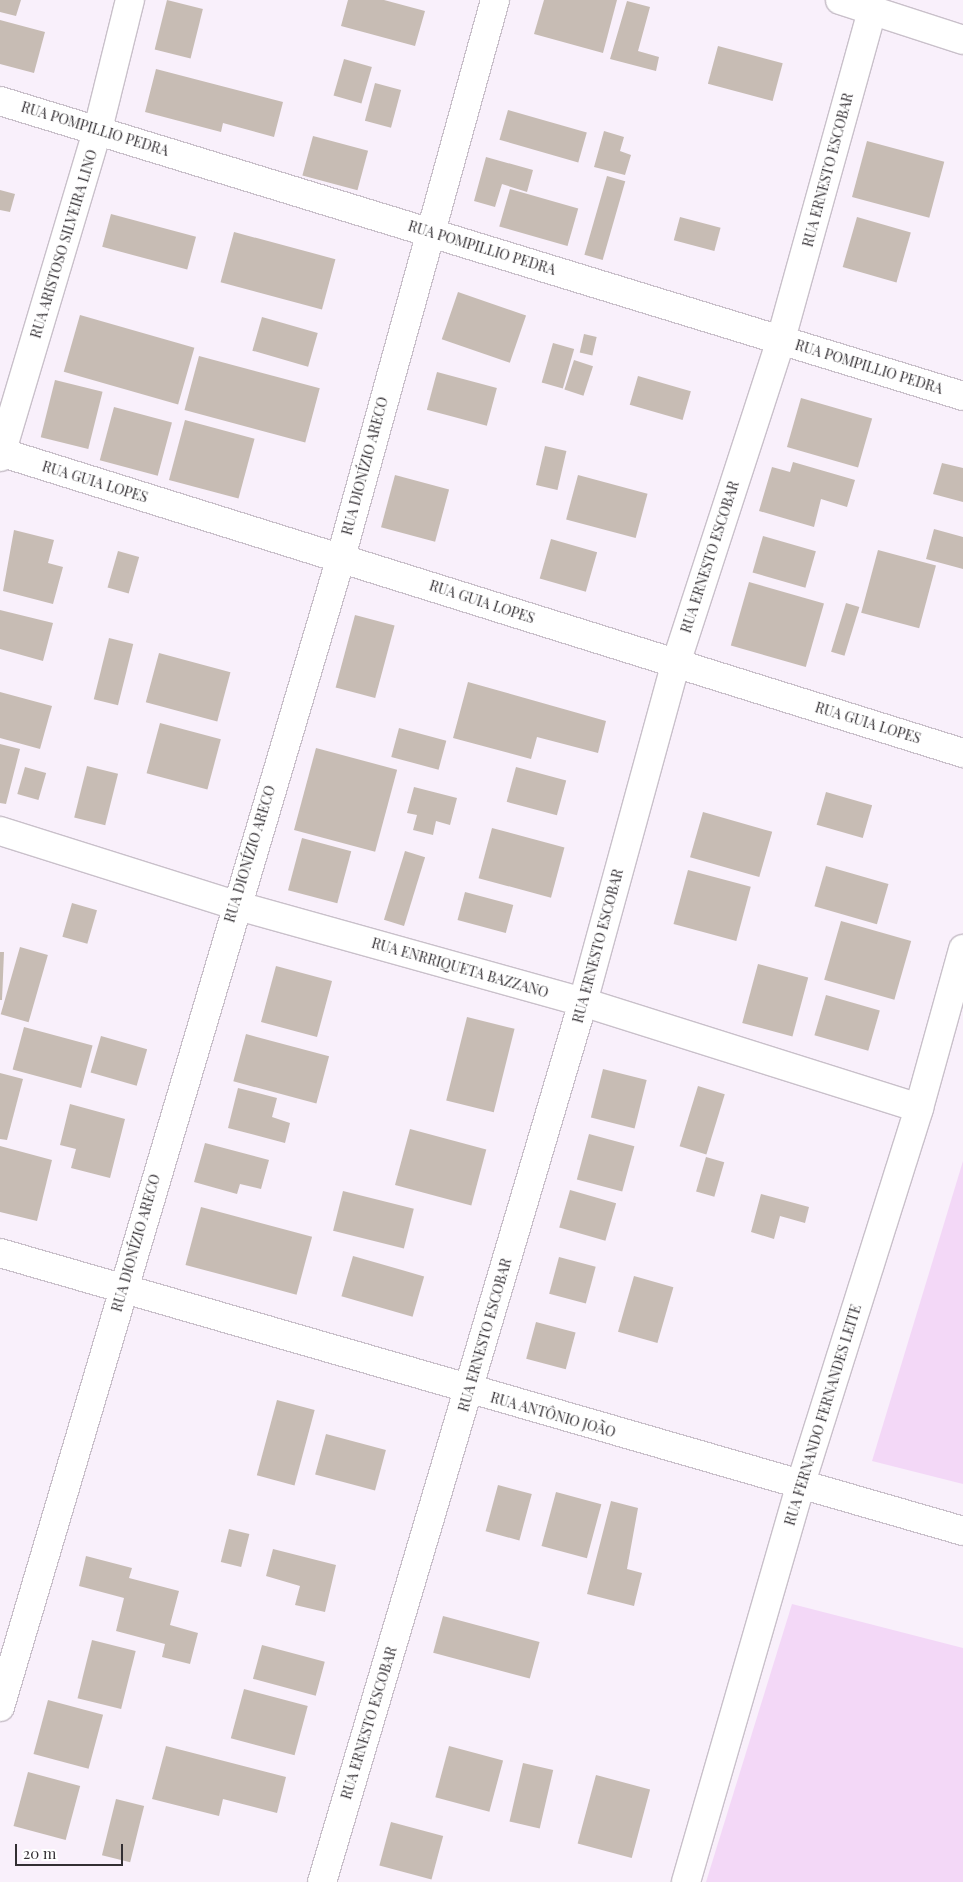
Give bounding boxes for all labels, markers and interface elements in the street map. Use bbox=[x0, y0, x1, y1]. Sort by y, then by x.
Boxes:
street label: RUA ERNESTO ESCOBAR bbox=[799, 91, 857, 249]
street label: RUA POMPILLIO PEDRA bbox=[19, 99, 171, 159]
street label: RUA ARISTOSO SILVEIRA LINO bbox=[27, 147, 101, 341]
street label: RUA POMPILLIO PEDRA bbox=[406, 218, 558, 278]
street label: RUA POMPILLIO PEDRA bbox=[793, 337, 945, 397]
street label: RUA DIONÍZIO ARECO bbox=[338, 395, 392, 537]
street label: RUA GUIA LOPES bbox=[40, 458, 150, 506]
street label: RUA ERNESTO ESCOBAR bbox=[677, 479, 743, 635]
street label: RUA GUIA LOPES bbox=[427, 577, 537, 627]
street label: RUA GUIA LOPES bbox=[813, 699, 923, 747]
street label: RUA DIONÍZIO ARECO bbox=[221, 783, 279, 925]
street label: RUA ERNESTO ESCOBAR bbox=[569, 867, 627, 1025]
street label: RUA ENRRIQUETA BAZZANO bbox=[370, 935, 550, 1001]
street label: RUA DIONÍZIO ARECO bbox=[108, 1172, 164, 1314]
street label: RUA ERNESTO ESCOBAR bbox=[455, 1256, 515, 1414]
street label: RUA FERNANDO FERNANDES LEITE bbox=[781, 1302, 865, 1528]
street label: RUA ANTÔNIO JOÃO bbox=[488, 1389, 618, 1441]
street label: RUA ERNESTO ESCOBAR bbox=[338, 1645, 400, 1801]
scale bar bbox=[18, 1834, 125, 1866]
text: 20 m bbox=[23, 1843, 56, 1863]

